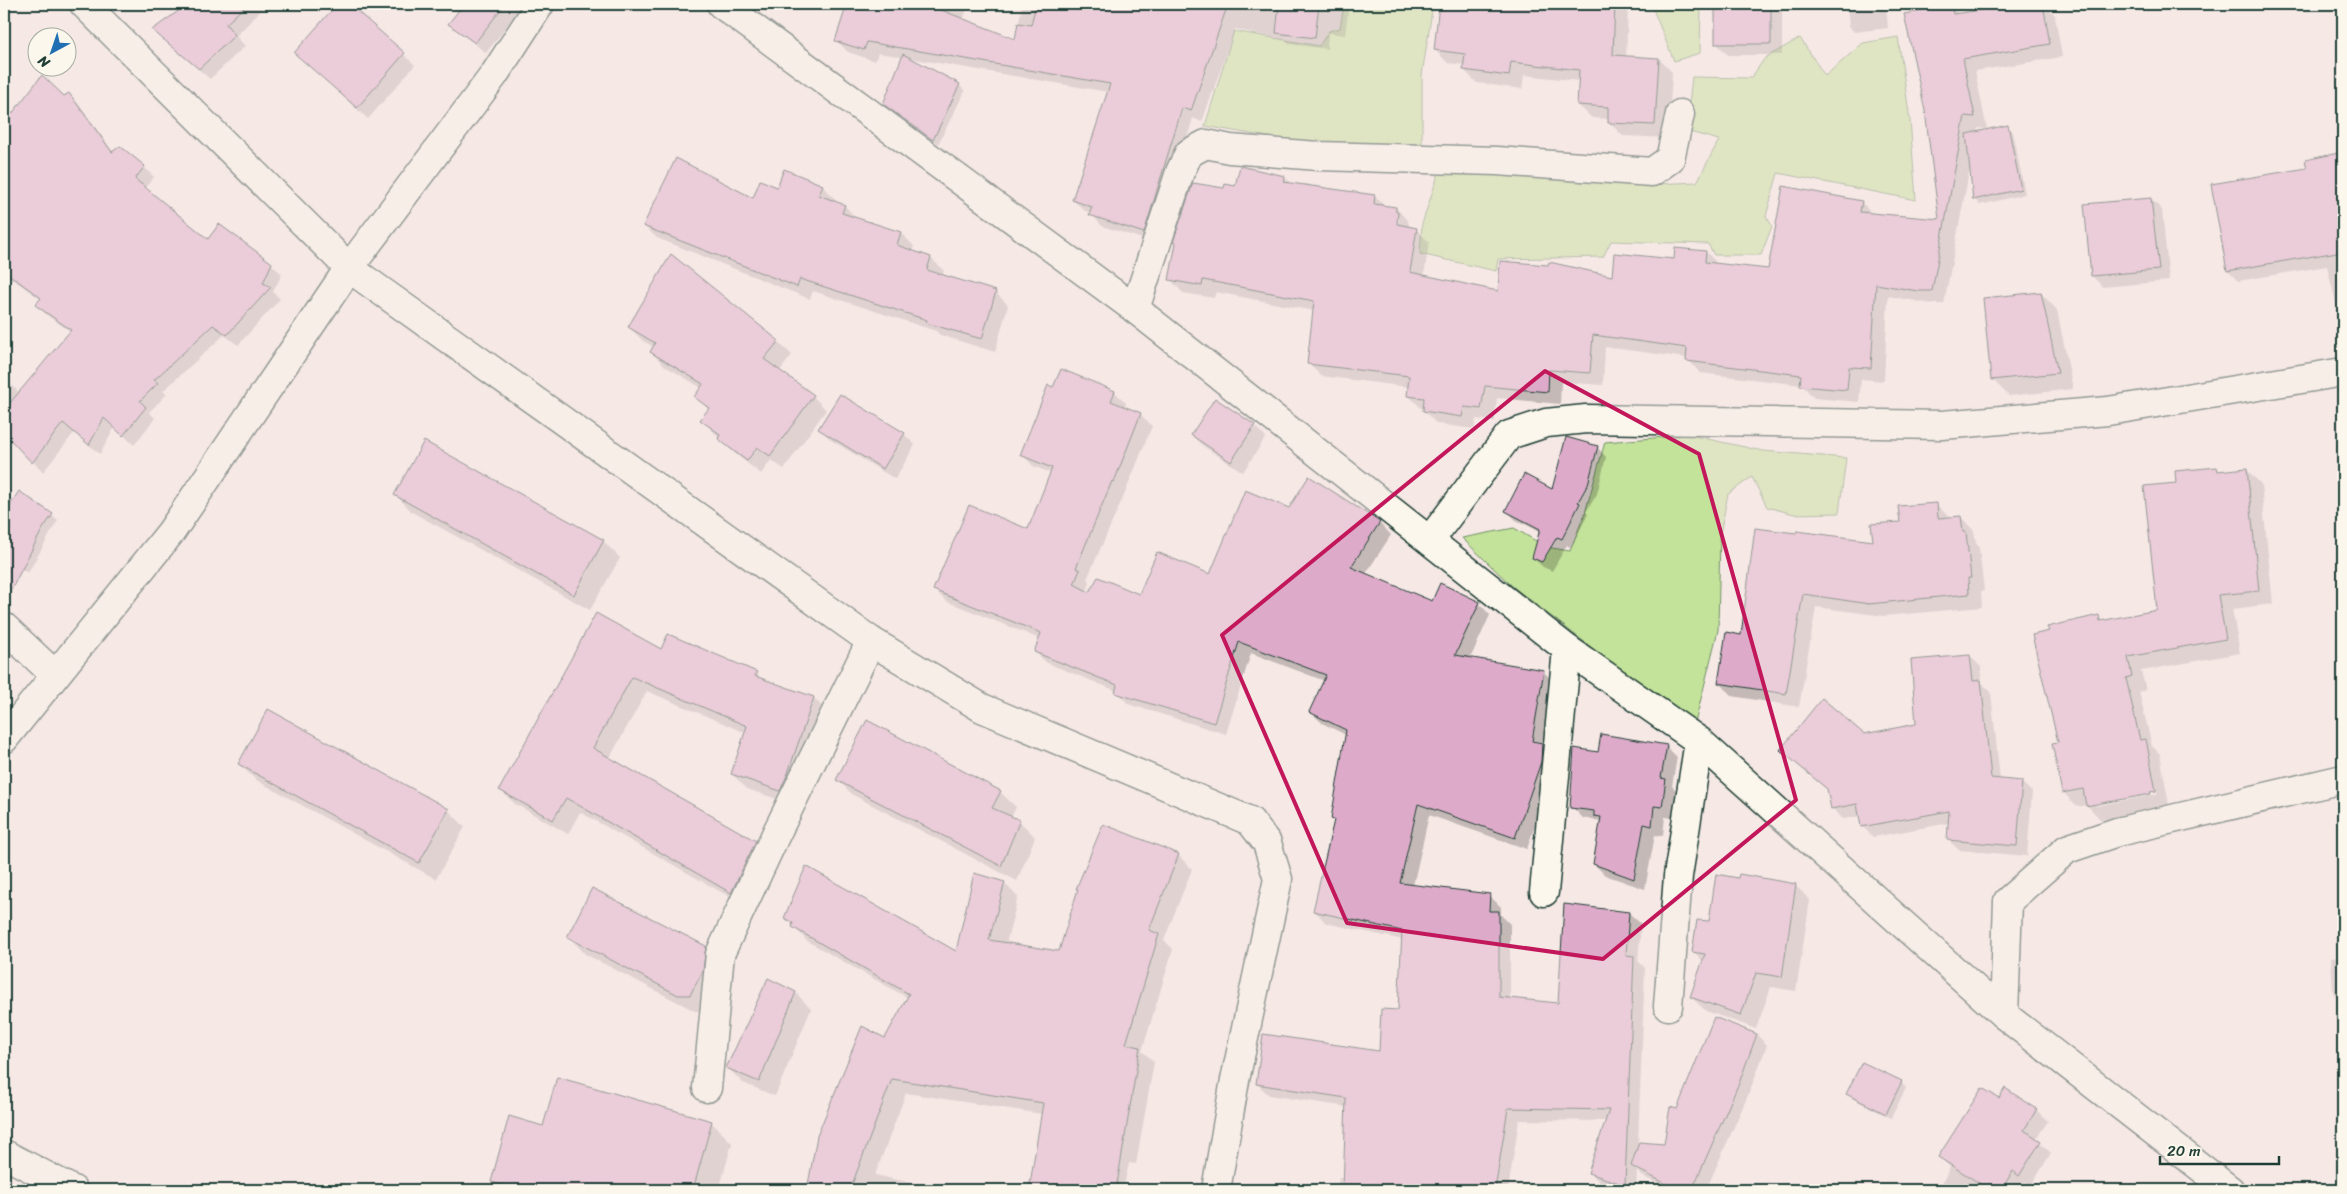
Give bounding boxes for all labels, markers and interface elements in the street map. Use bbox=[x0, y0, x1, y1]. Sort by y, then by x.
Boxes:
north arrow bbox=[28, 28, 78, 78]
text: N bbox=[32, 49, 56, 75]
scale bar bbox=[2160, 1134, 2278, 1166]
text: 20 m bbox=[2167, 1138, 2201, 1164]

